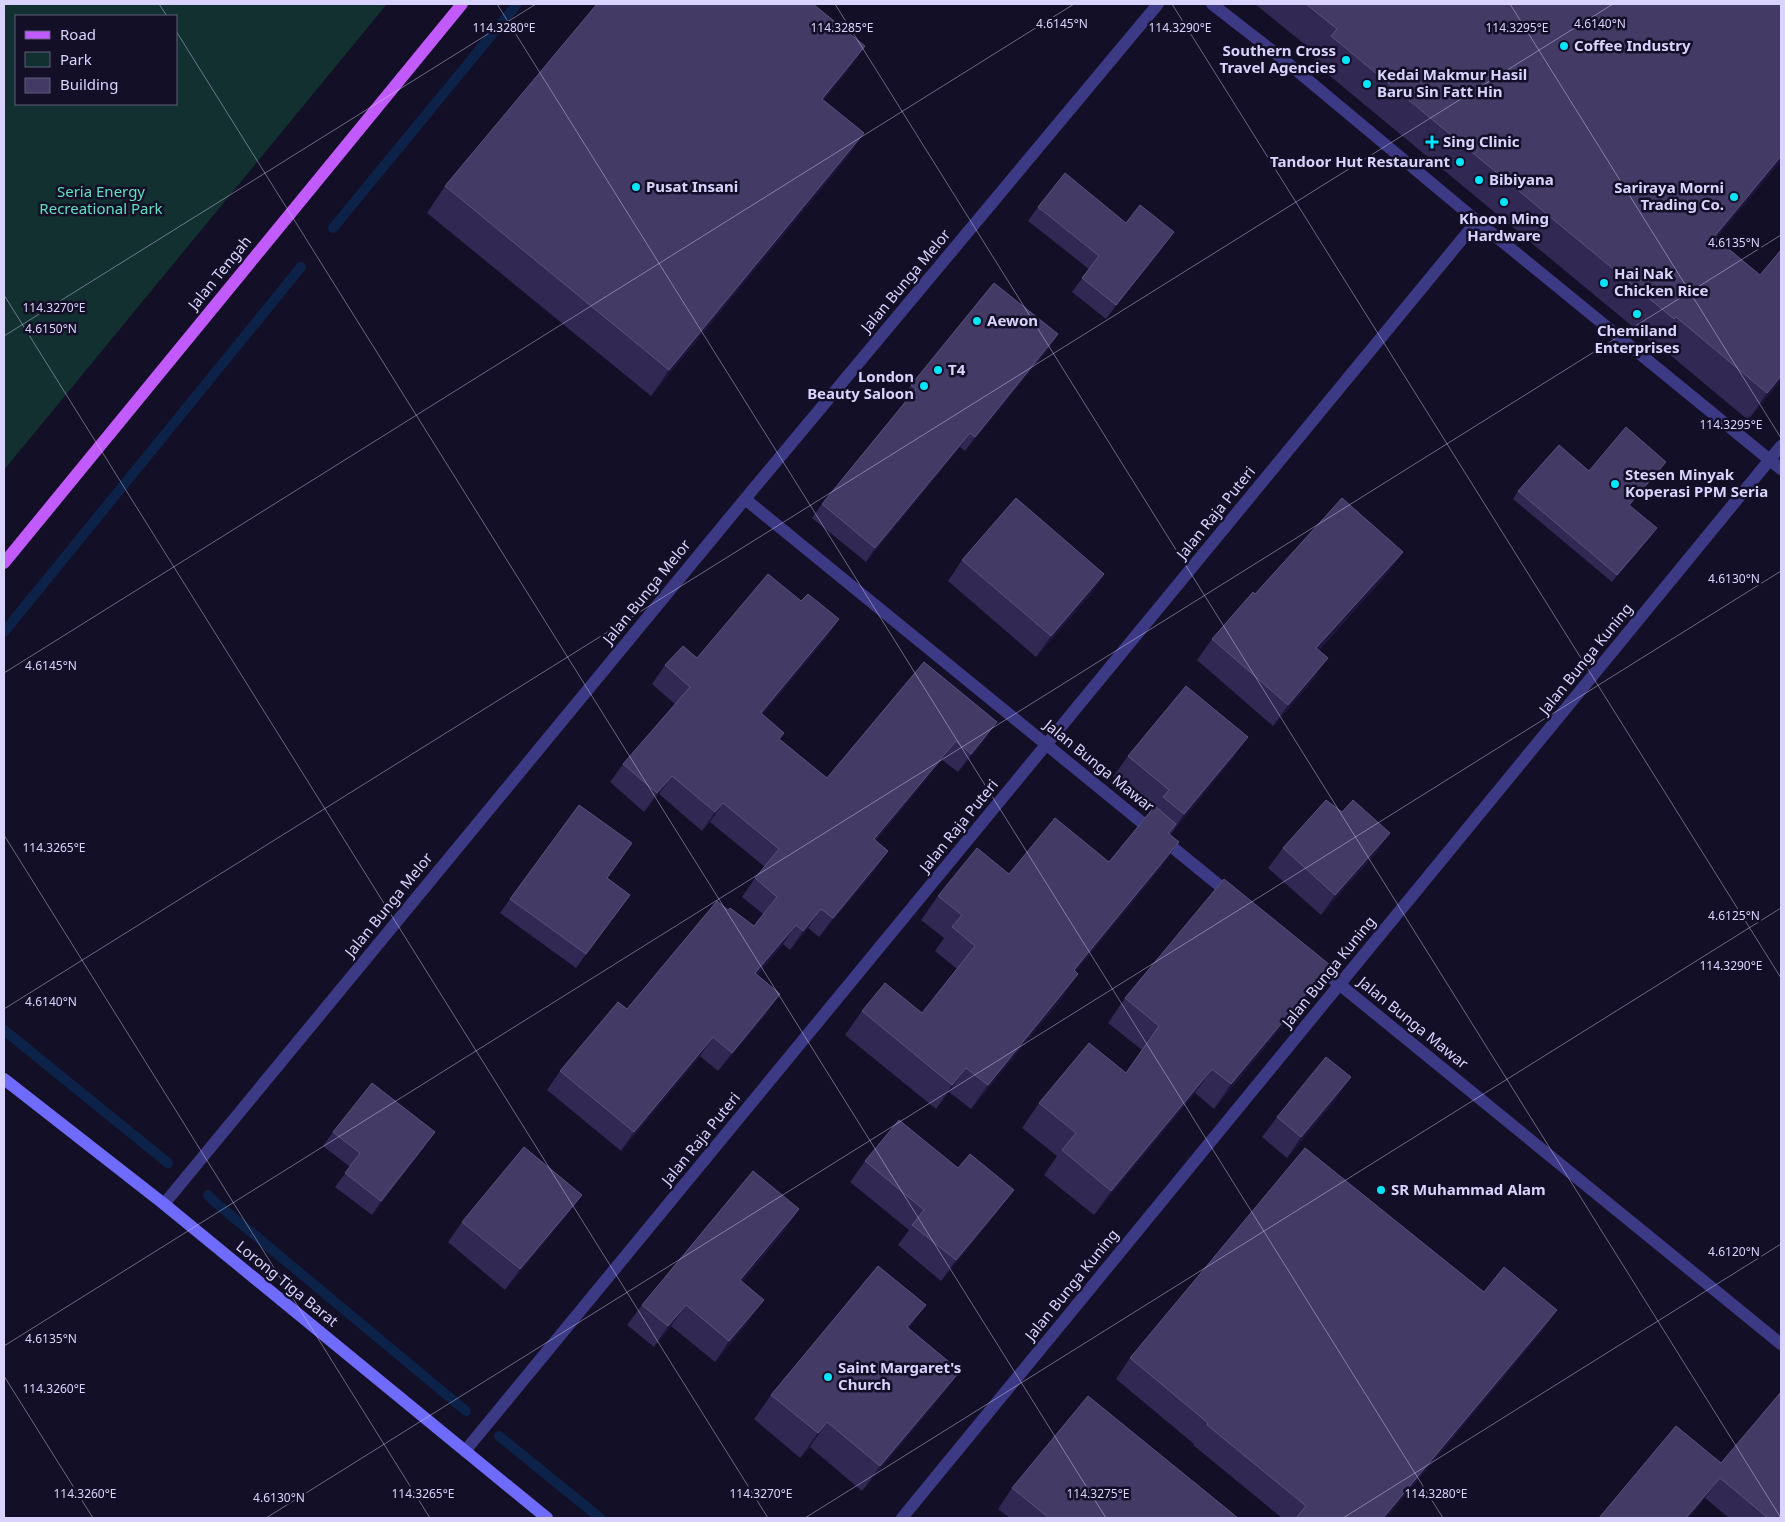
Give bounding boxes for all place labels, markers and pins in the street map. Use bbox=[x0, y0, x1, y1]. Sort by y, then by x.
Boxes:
place label: Coffee Industry bbox=[1574, 35, 1691, 55]
place label: Southern Cross Travel Agencies bbox=[1220, 40, 1336, 77]
marker: Coffee Industry bbox=[1558, 40, 1570, 52]
marker: Southern Cross Travel Agencies bbox=[1340, 54, 1352, 66]
place label: Kedai Makmur Hasil Baru Sin Fatt Hin bbox=[1377, 64, 1527, 101]
marker: Kedai Makmur Hasil Baru Sin Fatt Hin bbox=[1361, 78, 1373, 90]
place label: Sing Clinic bbox=[1443, 131, 1520, 151]
marker: Sing Clinic bbox=[1425, 135, 1439, 149]
place label: Tandoor Hut Restaurant bbox=[1270, 151, 1450, 171]
marker: Tandoor Hut Restaurant bbox=[1454, 156, 1466, 168]
place label: Bibiyana bbox=[1489, 169, 1554, 189]
marker: Bibiyana bbox=[1473, 174, 1485, 186]
place label: Pusat Insani bbox=[646, 176, 738, 196]
place label: Sariraya Morni Trading Co. bbox=[1614, 177, 1724, 214]
marker: Pusat Insani bbox=[630, 181, 642, 193]
marker: Sariraya Morni Trading Co. bbox=[1728, 191, 1740, 203]
marker: Khoon Ming Hardware bbox=[1498, 196, 1510, 208]
place label: Khoon Ming Hardware bbox=[1459, 208, 1549, 245]
place label: Hai Nak Chicken Rice bbox=[1614, 263, 1709, 300]
marker: Hai Nak Chicken Rice bbox=[1598, 277, 1610, 289]
marker: Chemiland Enterprises bbox=[1631, 308, 1643, 320]
place label: Aewon bbox=[987, 310, 1038, 330]
marker: Aewon bbox=[971, 315, 983, 327]
place label: Chemiland Enterprises bbox=[1594, 320, 1680, 357]
place label: T4 bbox=[948, 359, 966, 379]
marker: T4 bbox=[932, 364, 944, 376]
place label: London Beauty Saloon bbox=[807, 366, 914, 403]
marker: London Beauty Saloon bbox=[918, 380, 930, 392]
place label: Stesen Minyak Koperasi PPM Seria bbox=[1625, 464, 1768, 501]
marker: Stesen Minyak Koperasi PPM Seria bbox=[1609, 478, 1621, 490]
place label: SR Muhammad Alam bbox=[1391, 1179, 1546, 1199]
marker: SR Muhammad Alam bbox=[1375, 1184, 1387, 1196]
place label: Saint Margaret's Church bbox=[838, 1357, 961, 1394]
marker: Saint Margaret's Church bbox=[822, 1371, 834, 1383]

